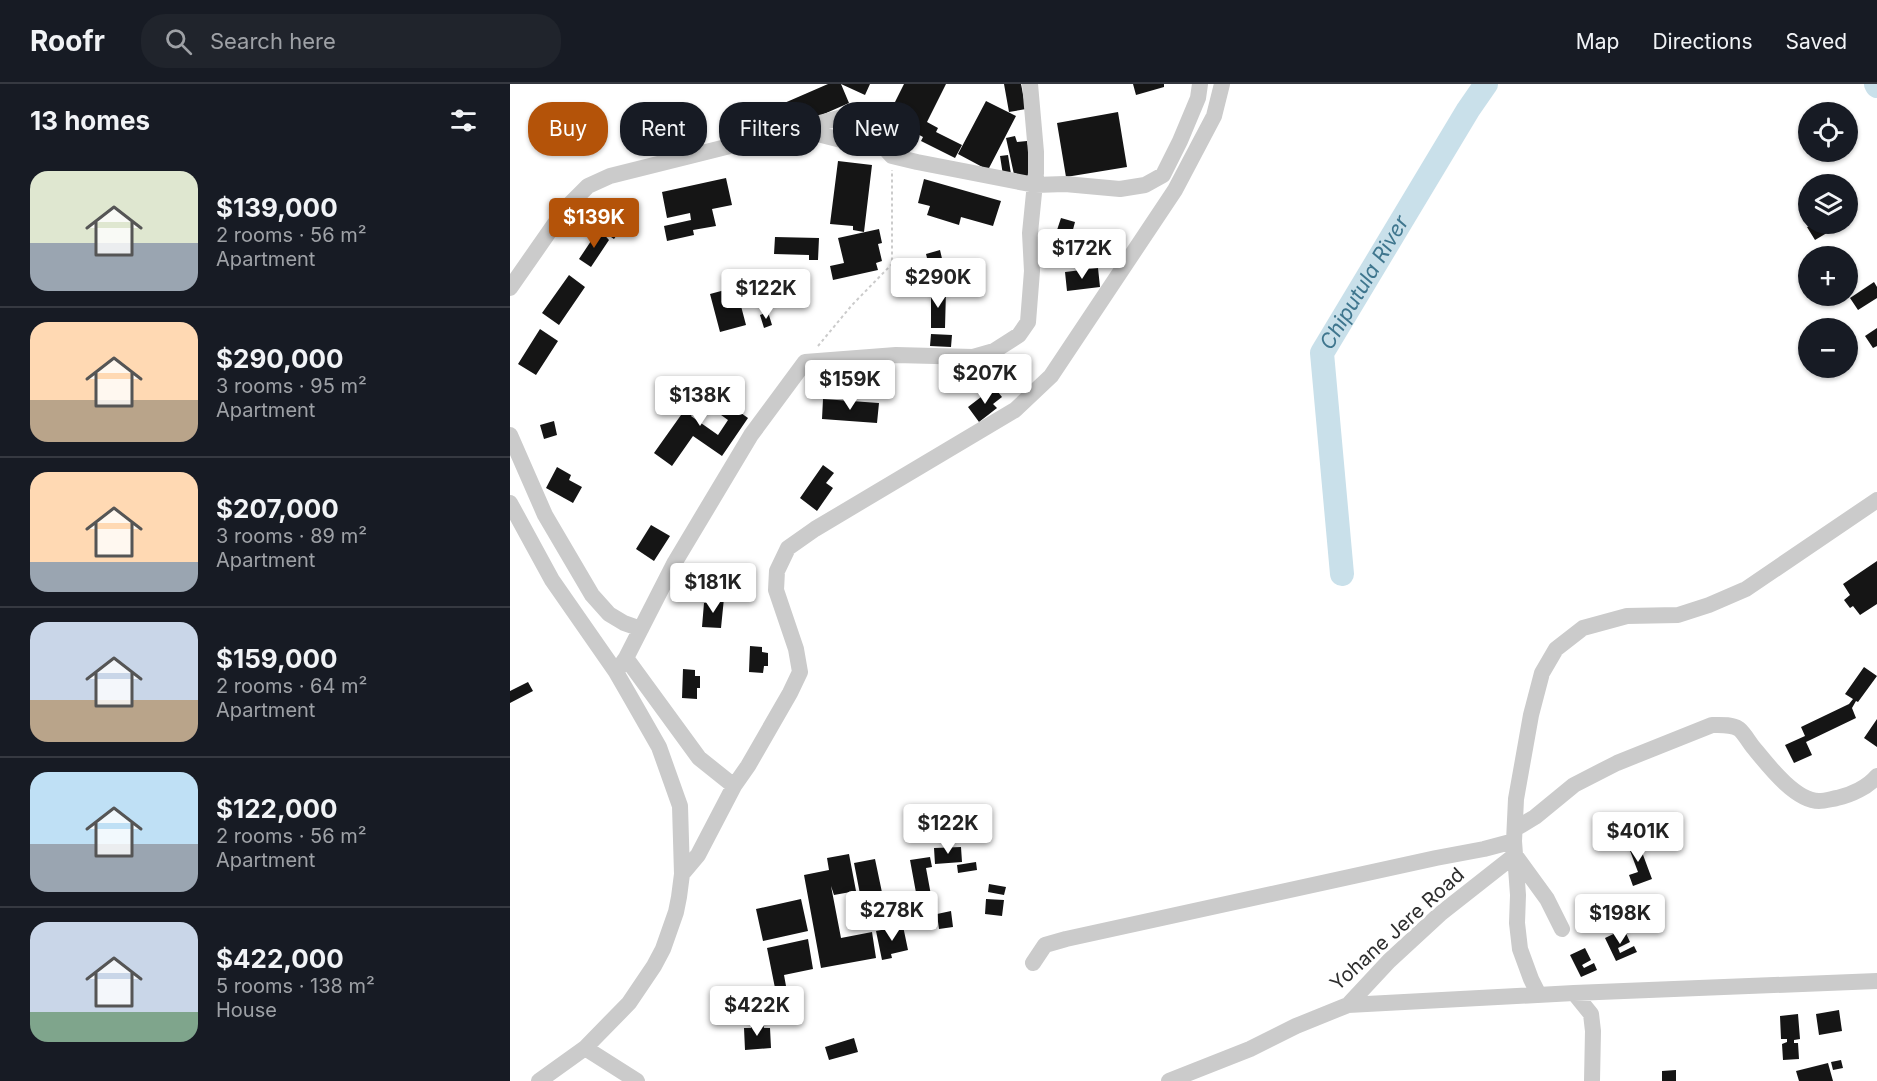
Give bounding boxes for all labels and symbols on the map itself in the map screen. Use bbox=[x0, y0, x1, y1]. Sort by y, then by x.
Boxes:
pin: $139K bbox=[552, 198, 636, 249]
water label: Chiputula River bbox=[1314, 210, 1414, 354]
pin: $172K bbox=[1040, 229, 1124, 280]
pin: $290K bbox=[896, 258, 980, 309]
pin: $122K bbox=[724, 269, 808, 320]
pin: $207K bbox=[943, 354, 1027, 405]
pin: $159K bbox=[808, 360, 892, 411]
pin: $138K bbox=[658, 376, 742, 427]
pin: $181K bbox=[671, 563, 755, 614]
pin: $122K bbox=[906, 804, 990, 855]
pin: $401K bbox=[1596, 812, 1680, 863]
street label: Yohane Jere Road bbox=[1325, 863, 1469, 995]
pin: $278K bbox=[850, 891, 934, 942]
pin: $198K bbox=[1578, 894, 1662, 945]
pin: $422K bbox=[715, 986, 799, 1037]

